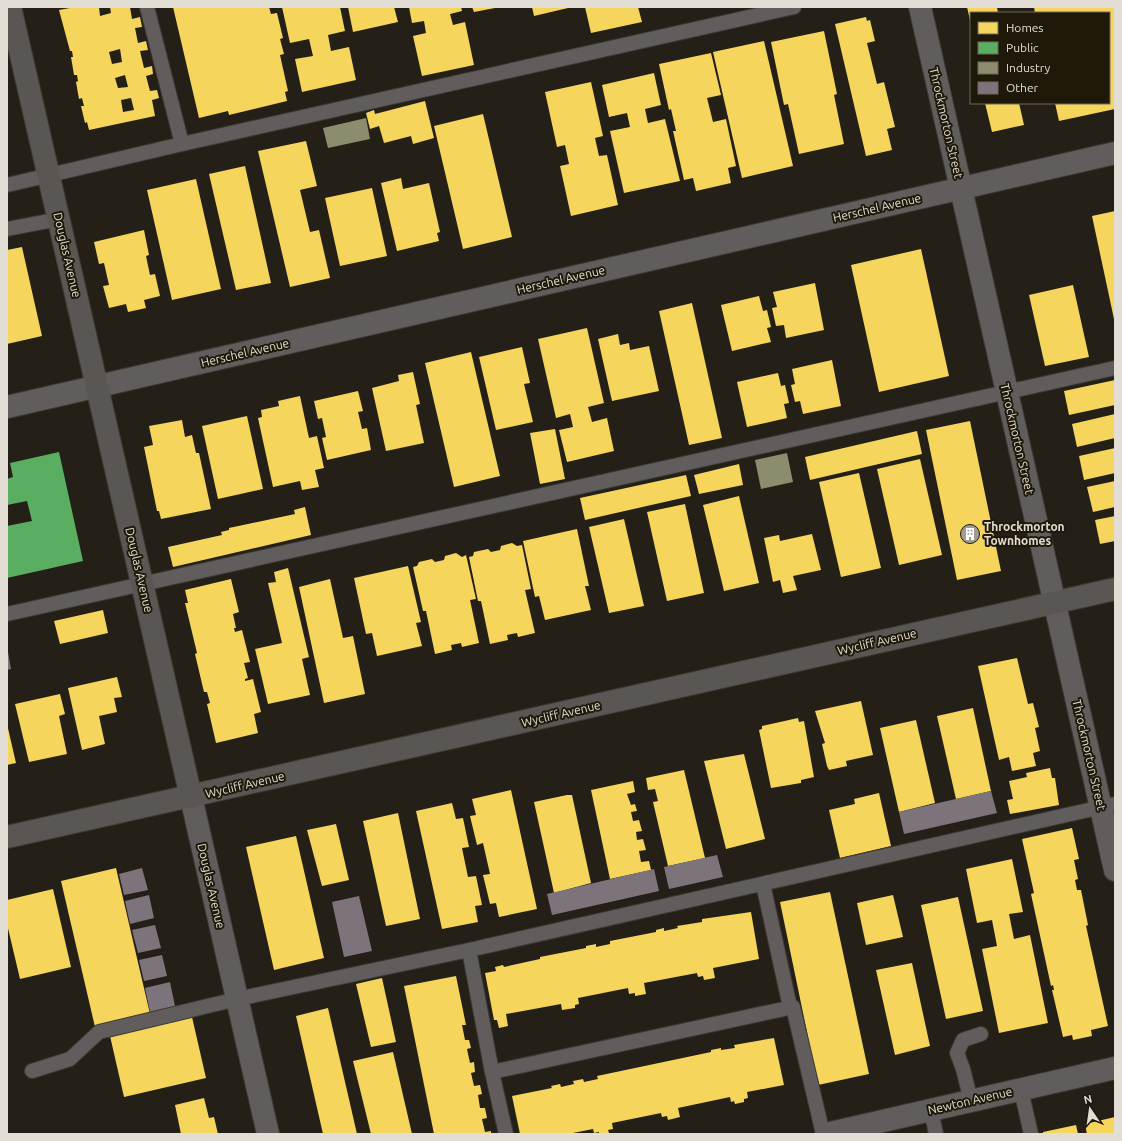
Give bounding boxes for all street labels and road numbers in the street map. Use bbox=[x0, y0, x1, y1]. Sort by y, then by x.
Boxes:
street label: Throckmorton Street bbox=[927, 66, 966, 180]
street label: Herschel Avenue bbox=[832, 191, 922, 224]
street label: Douglas Avenue bbox=[51, 211, 84, 299]
street label: Herschel Avenue bbox=[516, 263, 606, 296]
street label: Herschel Avenue bbox=[200, 336, 290, 369]
street label: Throckmorton Street bbox=[998, 382, 1037, 496]
street label: Douglas Avenue bbox=[123, 526, 156, 614]
street label: Wycliff Avenue bbox=[836, 626, 918, 657]
street label: Wycliff Avenue bbox=[520, 698, 602, 729]
street label: Throckmorton Street bbox=[1070, 698, 1109, 812]
street label: Wycliff Avenue bbox=[204, 769, 286, 800]
street label: Douglas Avenue bbox=[195, 842, 228, 930]
street label: Newton Avenue bbox=[926, 1084, 1013, 1117]

